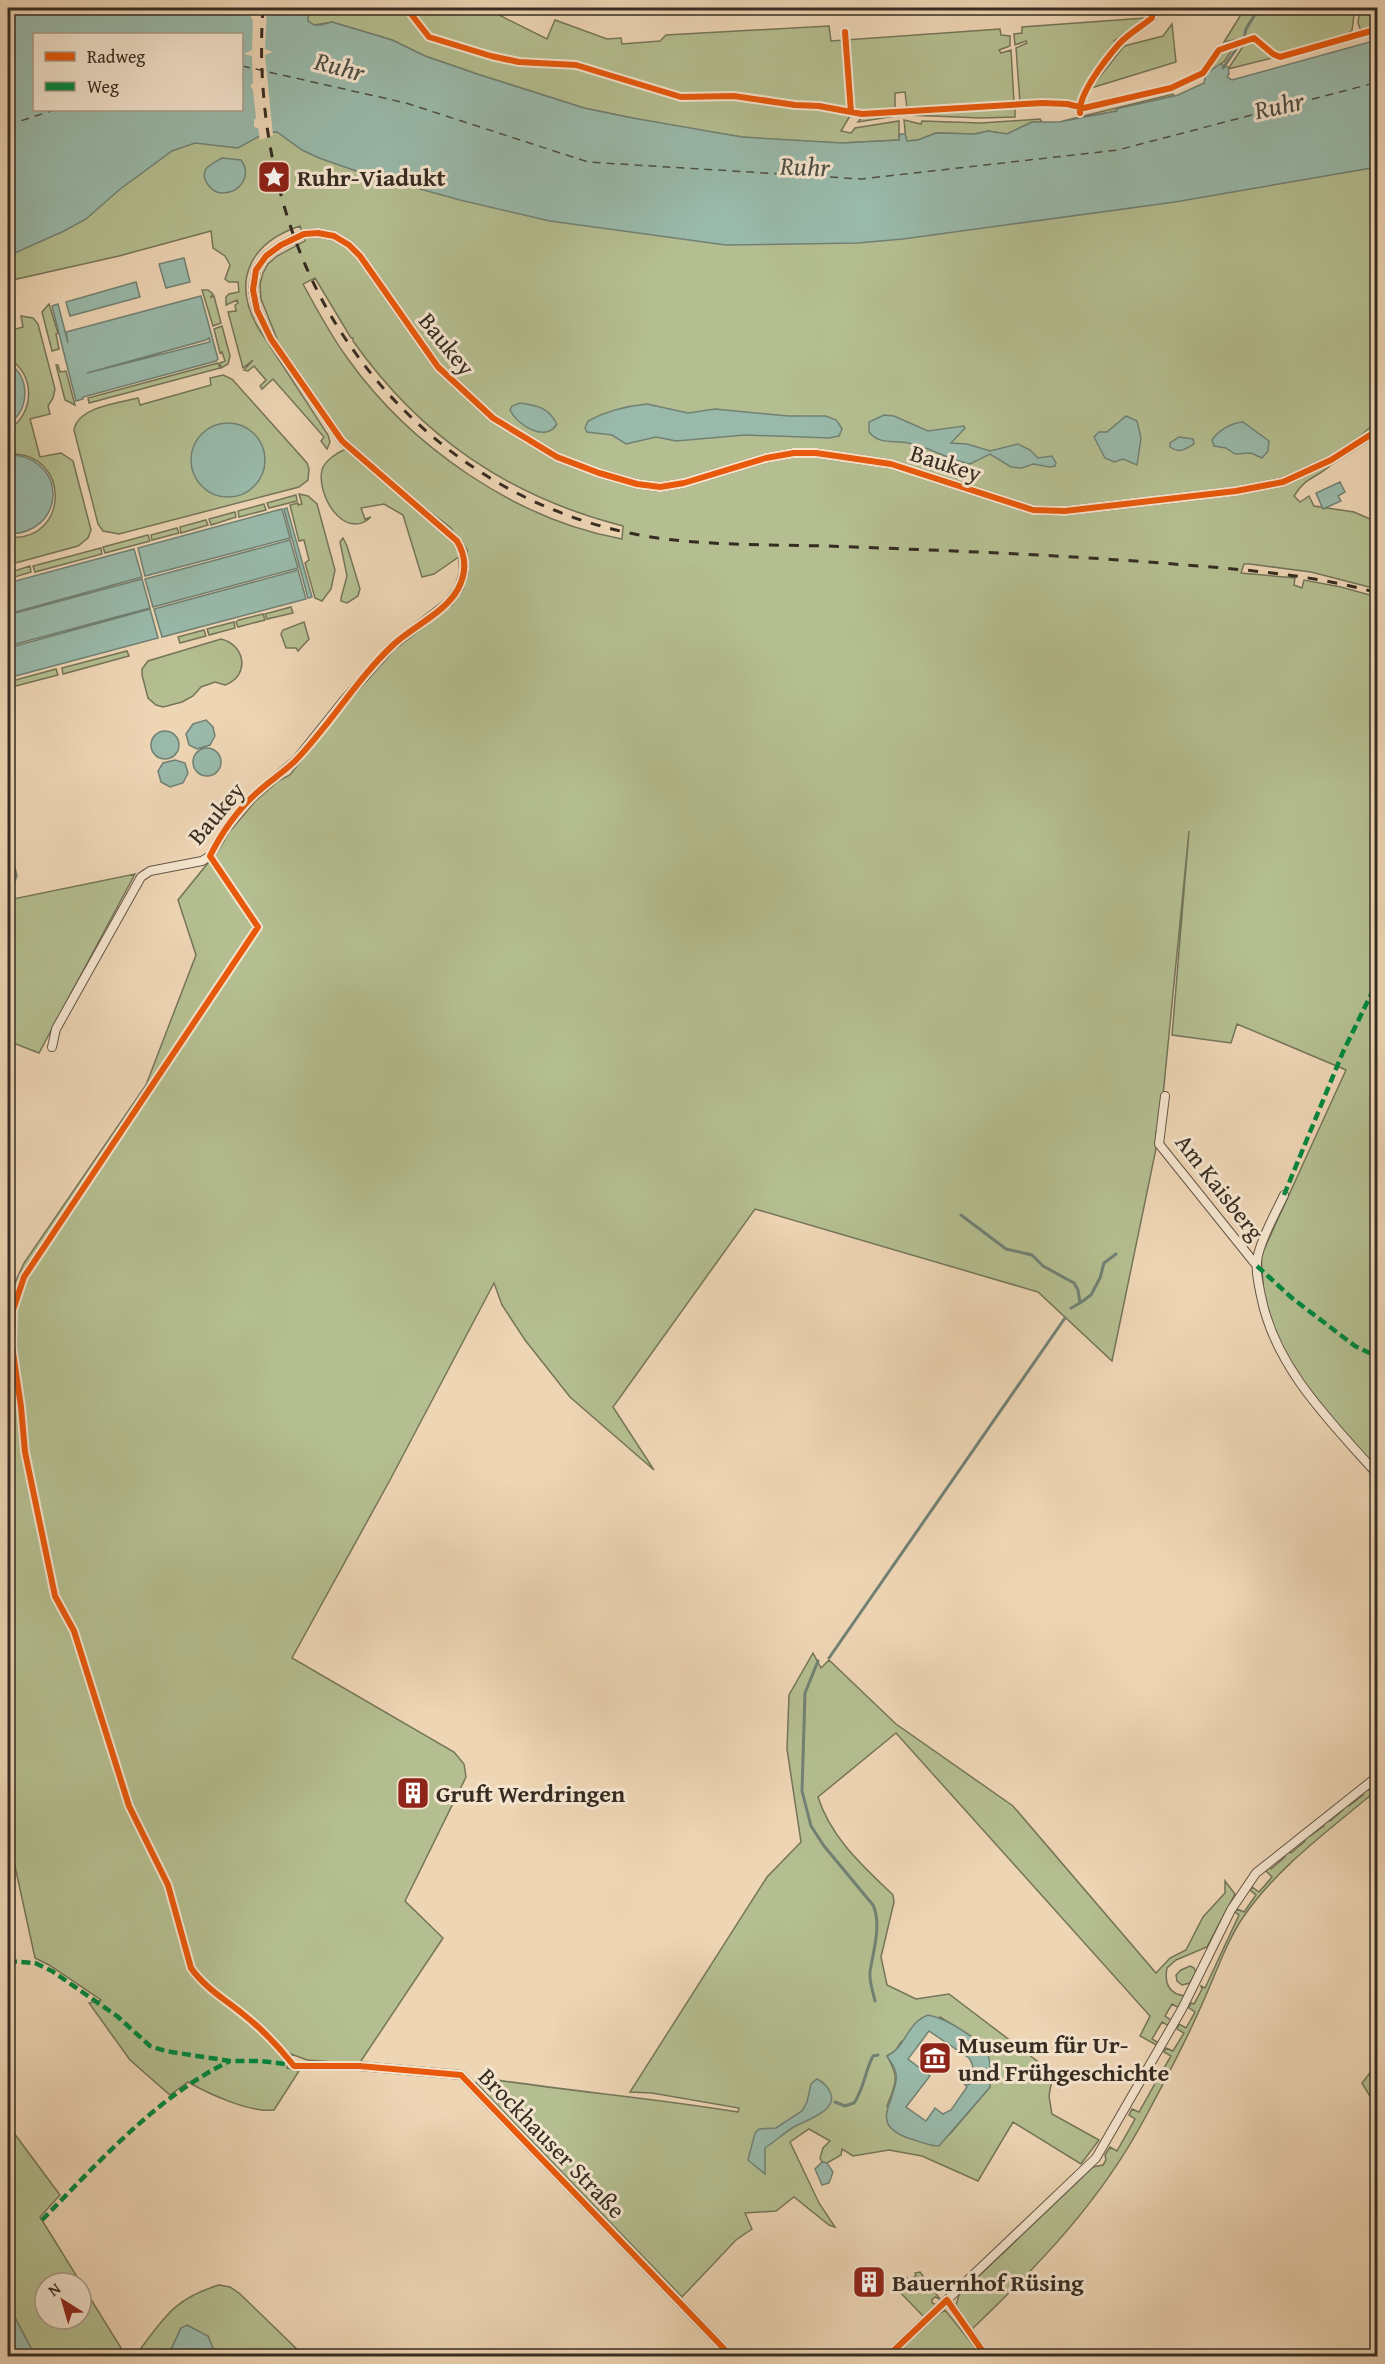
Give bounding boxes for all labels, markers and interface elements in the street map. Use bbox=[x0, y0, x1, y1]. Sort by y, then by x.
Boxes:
legend bbox=[33, 33, 243, 111]
water label: Ruhr bbox=[310, 40, 370, 92]
text: Radweg bbox=[87, 43, 145, 70]
text: Weg bbox=[87, 73, 119, 100]
water label: Ruhr bbox=[1249, 80, 1309, 129]
water label: Ruhr bbox=[778, 146, 832, 186]
place icon: Ruhr-Viadukt bbox=[256, 159, 292, 195]
place label: Ruhr-Viadukt bbox=[297, 160, 446, 195]
street label: Baukey bbox=[410, 305, 484, 383]
street label: Baukey bbox=[906, 435, 986, 491]
street label: Baukey bbox=[179, 774, 253, 852]
street label: Am Kaisberg bbox=[1167, 1126, 1273, 1248]
building icon: Gruft Werdringen bbox=[395, 1775, 431, 1811]
place label: Gruft Werdringen bbox=[436, 1776, 625, 1811]
place label: Museum für Ur- und Frühgeschichte bbox=[958, 2027, 1169, 2090]
museum icon: Museum für Ur- und Frühgeschichte bbox=[917, 2040, 953, 2076]
street label: Brockhauser Straße bbox=[471, 2060, 633, 2226]
building icon: Bauernhof Rüsing bbox=[851, 2264, 887, 2300]
place label: Bauernhof Rüsing bbox=[892, 2265, 1084, 2300]
north arrow bbox=[33, 2271, 93, 2331]
text: N bbox=[42, 2276, 66, 2302]

